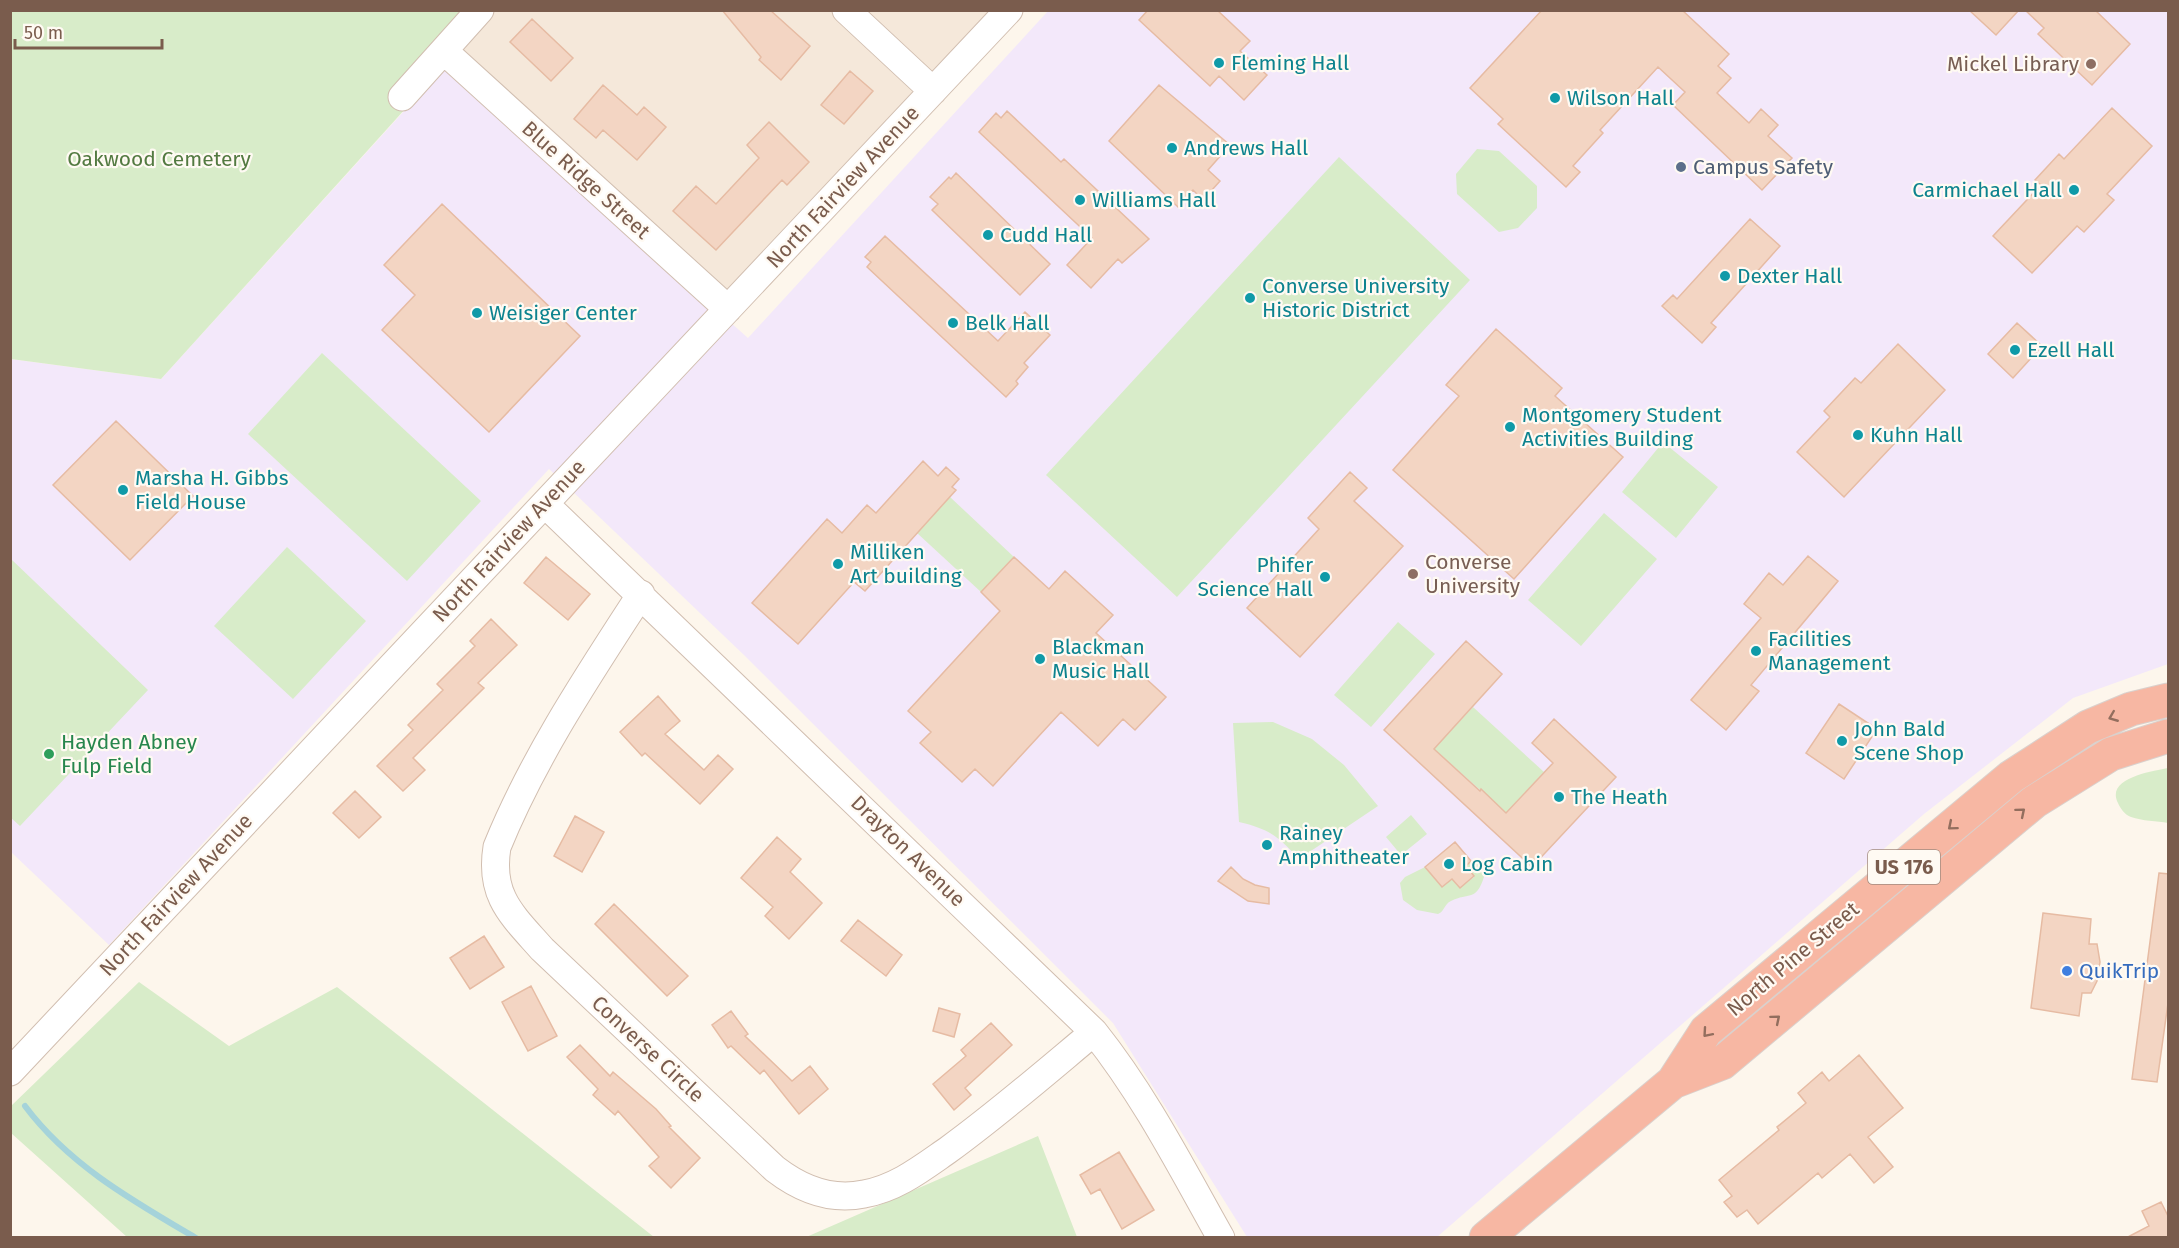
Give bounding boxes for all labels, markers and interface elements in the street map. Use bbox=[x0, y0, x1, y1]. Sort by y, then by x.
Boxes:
scale bar bbox=[15, 12, 162, 50]
text: 50 m bbox=[24, 22, 63, 44]
place label: Fleming Hall bbox=[1231, 50, 1349, 76]
place label: Mickel Library bbox=[1947, 51, 2080, 77]
marker: Fleming Hall bbox=[1212, 56, 1226, 70]
marker: Mickel Library bbox=[2084, 57, 2098, 71]
place label: Wilson Hall bbox=[1567, 85, 1674, 111]
marker: Wilson Hall bbox=[1548, 91, 1562, 105]
street label: North Fairview Avenue bbox=[761, 100, 925, 274]
street label: Blue Ridge Street bbox=[516, 116, 656, 245]
place label: Andrews Hall bbox=[1184, 135, 1308, 161]
marker: Andrews Hall bbox=[1165, 141, 1179, 155]
park label: Oakwood Cemetery bbox=[67, 146, 251, 172]
place label: Campus Safety bbox=[1693, 154, 1834, 180]
marker: Campus Safety bbox=[1674, 160, 1688, 174]
place label: Carmichael Hall bbox=[1912, 177, 2062, 203]
marker: Carmichael Hall bbox=[2067, 183, 2081, 197]
place label: Williams Hall bbox=[1092, 187, 1216, 213]
marker: Williams Hall bbox=[1073, 193, 1087, 207]
place label: Cudd Hall bbox=[1000, 222, 1092, 248]
marker: Cudd Hall bbox=[981, 228, 995, 242]
place label: Dexter Hall bbox=[1737, 263, 1842, 289]
marker: Dexter Hall bbox=[1718, 269, 1732, 283]
place label: Converse University Historic District bbox=[1262, 273, 1450, 323]
marker: Converse University Historic District bbox=[1243, 291, 1257, 305]
place label: Weisiger Center bbox=[489, 300, 637, 326]
marker: Weisiger Center bbox=[470, 306, 484, 320]
place label: Belk Hall bbox=[965, 310, 1049, 336]
marker: Belk Hall bbox=[946, 316, 960, 330]
place label: Ezell Hall bbox=[2027, 337, 2114, 363]
marker: Ezell Hall bbox=[2008, 343, 2022, 357]
place label: Montgomery Student Activities Building bbox=[1522, 402, 1722, 452]
marker: Montgomery Student Activities Building bbox=[1503, 420, 1517, 434]
place label: Kuhn Hall bbox=[1870, 422, 1962, 448]
marker: Kuhn Hall bbox=[1851, 428, 1865, 442]
street label: North Fairview Avenue bbox=[427, 454, 591, 628]
place label: Marsha H. Gibbs Field House bbox=[135, 465, 289, 515]
marker: Marsha H. Gibbs Field House bbox=[116, 483, 130, 497]
place label: Milliken Art building bbox=[850, 539, 962, 589]
place label: Converse University bbox=[1425, 549, 1521, 599]
place label: Phifer Science Hall bbox=[1197, 552, 1313, 602]
marker: Milliken Art building bbox=[831, 557, 845, 571]
marker: Converse University bbox=[1406, 567, 1420, 581]
marker: Phifer Science Hall bbox=[1318, 570, 1332, 584]
place label: Facilities Management bbox=[1768, 626, 1891, 676]
place label: Blackman Music Hall bbox=[1052, 634, 1150, 684]
marker: Facilities Management bbox=[1749, 644, 1763, 658]
marker: Blackman Music Hall bbox=[1033, 652, 1047, 666]
one-way arrow bbox=[2108, 710, 2119, 722]
place label: John Bald Scene Shop bbox=[1854, 716, 1964, 766]
place label: Hayden Abney Fulp Field bbox=[61, 729, 198, 779]
marker: John Bald Scene Shop bbox=[1835, 734, 1849, 748]
marker: Hayden Abney Fulp Field bbox=[42, 747, 56, 761]
place label: The Heath bbox=[1571, 784, 1668, 810]
street label: Drayton Avenue bbox=[845, 790, 971, 912]
marker: The Heath bbox=[1552, 790, 1566, 804]
street label: North Fairview Avenue bbox=[94, 808, 258, 982]
one-way arrow bbox=[2014, 809, 2025, 820]
one-way arrow bbox=[1948, 819, 1959, 830]
place label: Rainey Amphitheater bbox=[1279, 820, 1409, 870]
marker: Rainey Amphitheater bbox=[1260, 838, 1274, 852]
road number: US 176 bbox=[1868, 850, 1940, 884]
place label: Log Cabin bbox=[1461, 851, 1553, 877]
marker: Log Cabin bbox=[1442, 857, 1456, 871]
street label: North Pine Street bbox=[1722, 896, 1865, 1022]
place label: QuikTrip bbox=[2079, 958, 2159, 984]
marker: QuikTrip bbox=[2060, 964, 2074, 978]
street label: Converse Circle bbox=[586, 990, 710, 1108]
one-way arrow bbox=[1769, 1015, 1780, 1026]
one-way arrow bbox=[1703, 1026, 1714, 1036]

